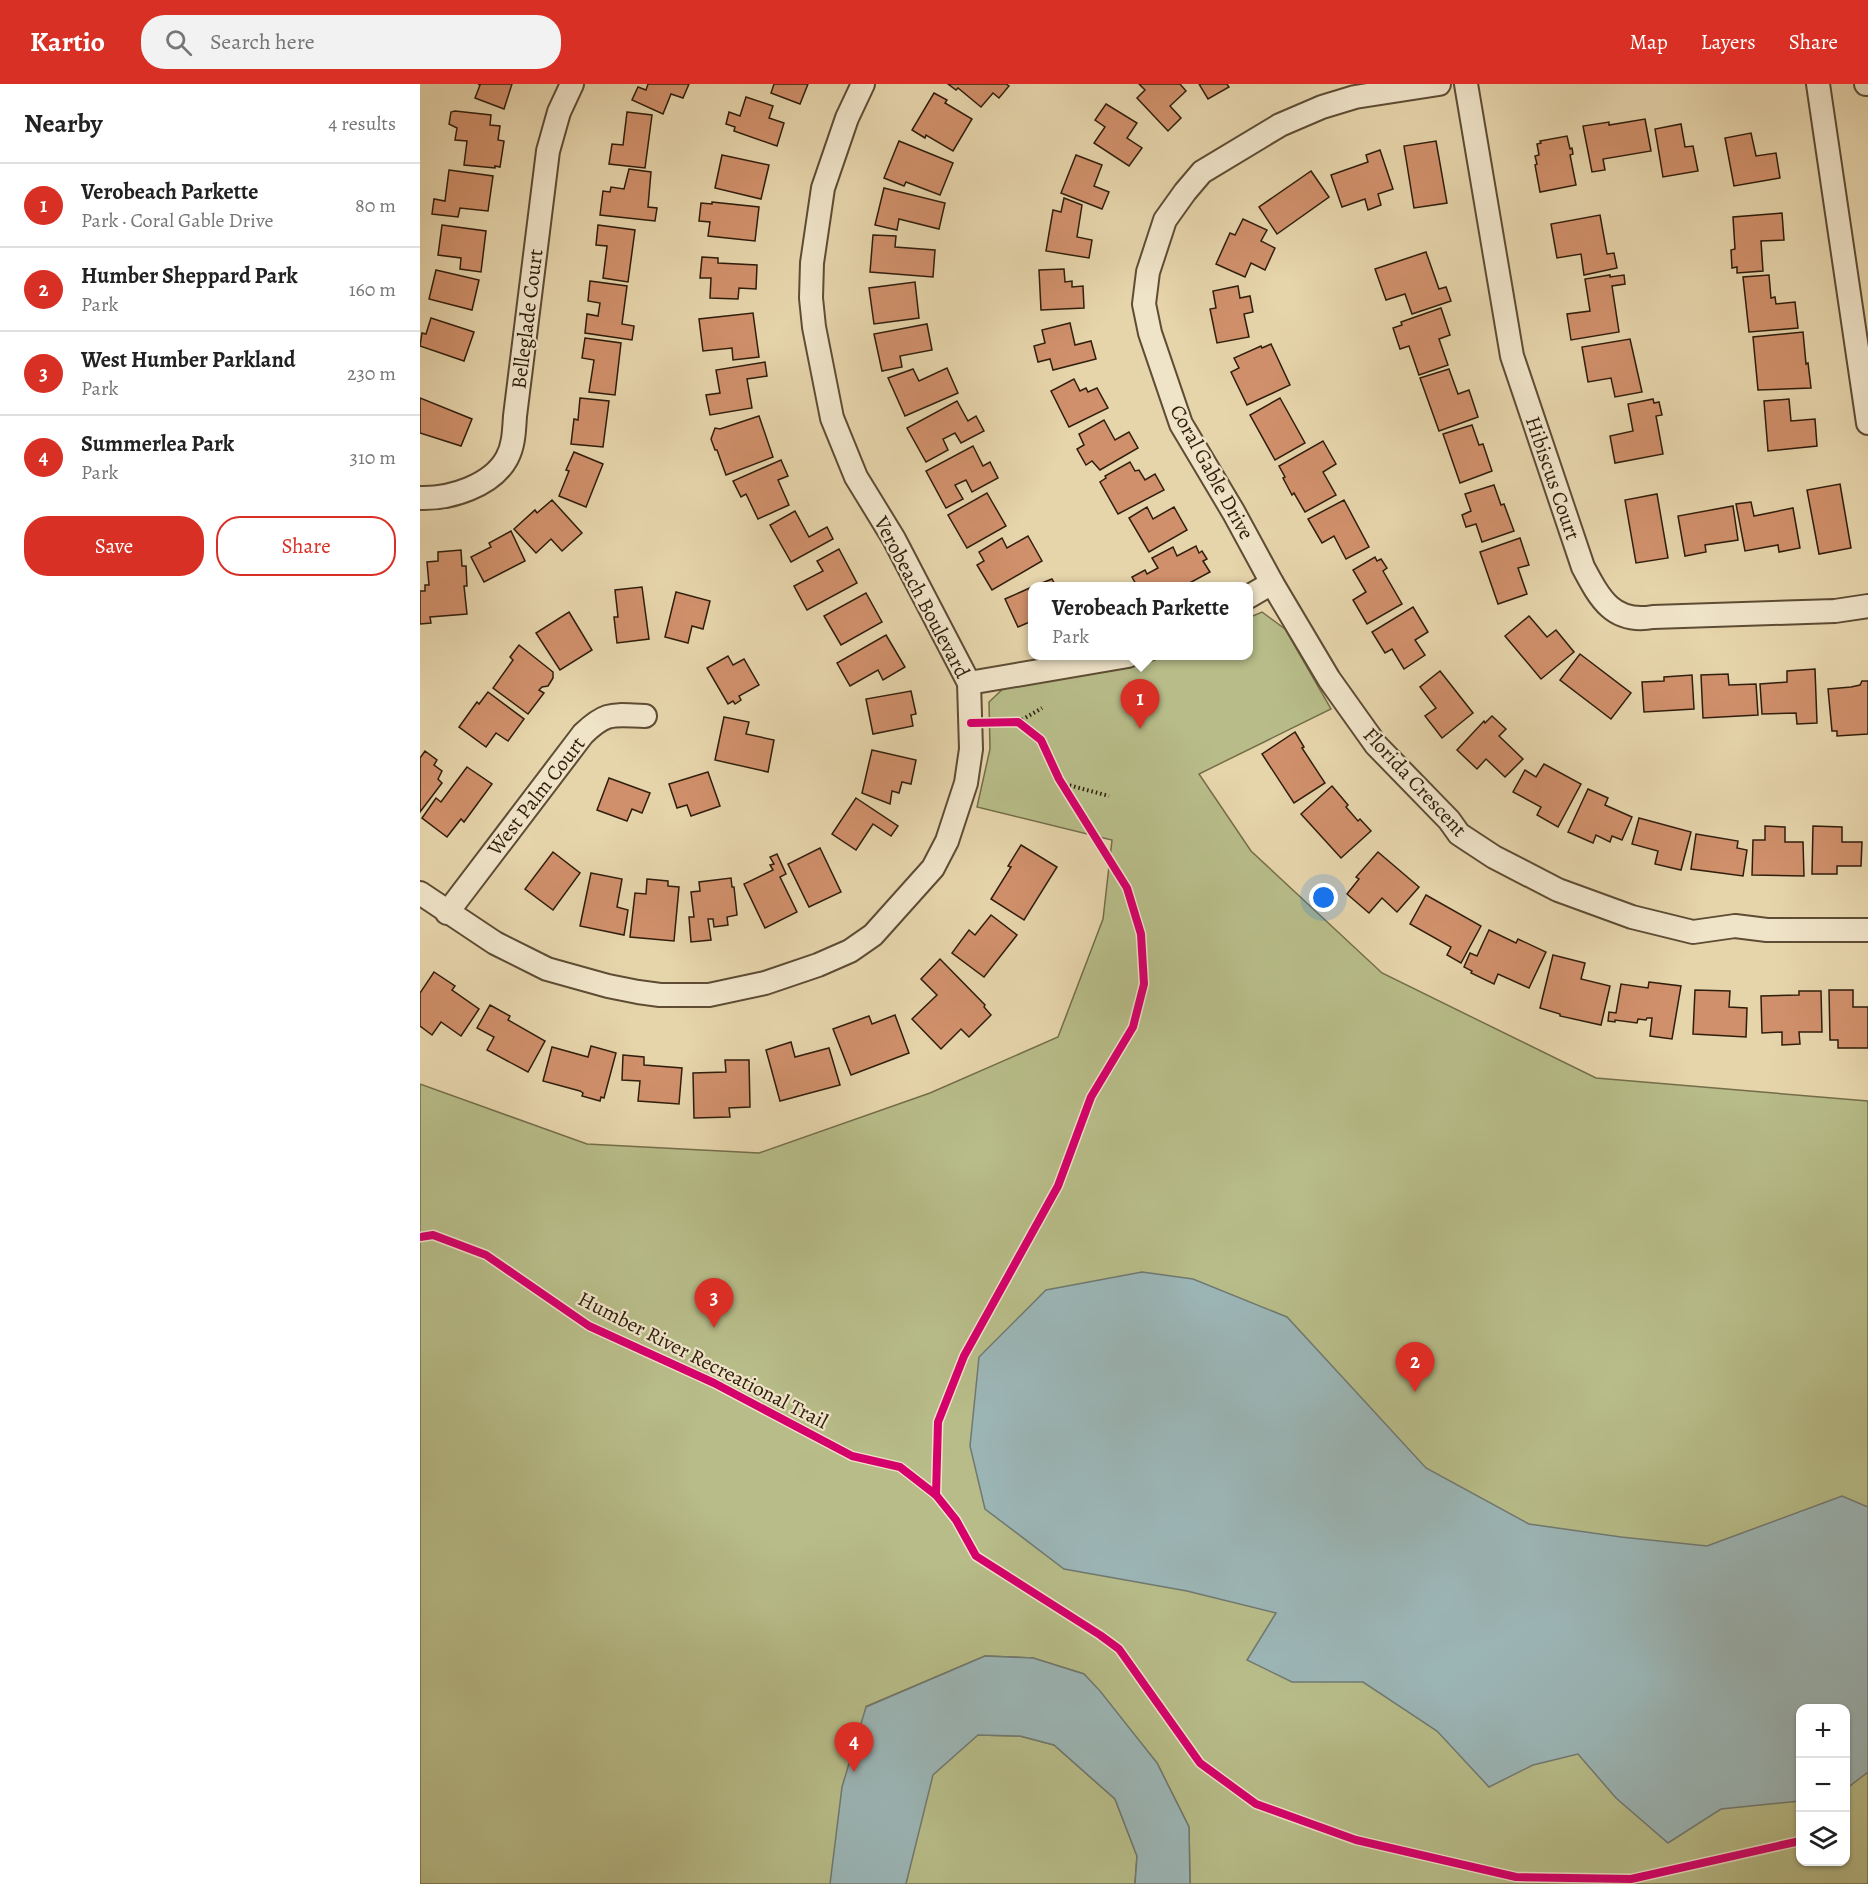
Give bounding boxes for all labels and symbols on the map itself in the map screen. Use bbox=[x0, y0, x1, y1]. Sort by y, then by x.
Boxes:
street label: Belleglade Court bbox=[505, 247, 549, 391]
street label: Coral Gable Drive bbox=[1163, 400, 1261, 544]
street label: Hibiscus Court bbox=[1519, 412, 1587, 544]
street label: Verobeach Boulevard bbox=[867, 510, 977, 684]
pin: 1 bbox=[1120, 680, 1160, 729]
street label: Florida Crescent bbox=[1357, 721, 1473, 843]
street label: West Palm Court bbox=[480, 731, 591, 862]
your location bbox=[1309, 883, 1338, 912]
pin: 3 bbox=[694, 1278, 734, 1328]
street label: Humber River Recreational Trail bbox=[573, 1285, 833, 1435]
pin: 2 bbox=[1396, 1342, 1434, 1392]
pin: 4 bbox=[834, 1722, 874, 1772]

